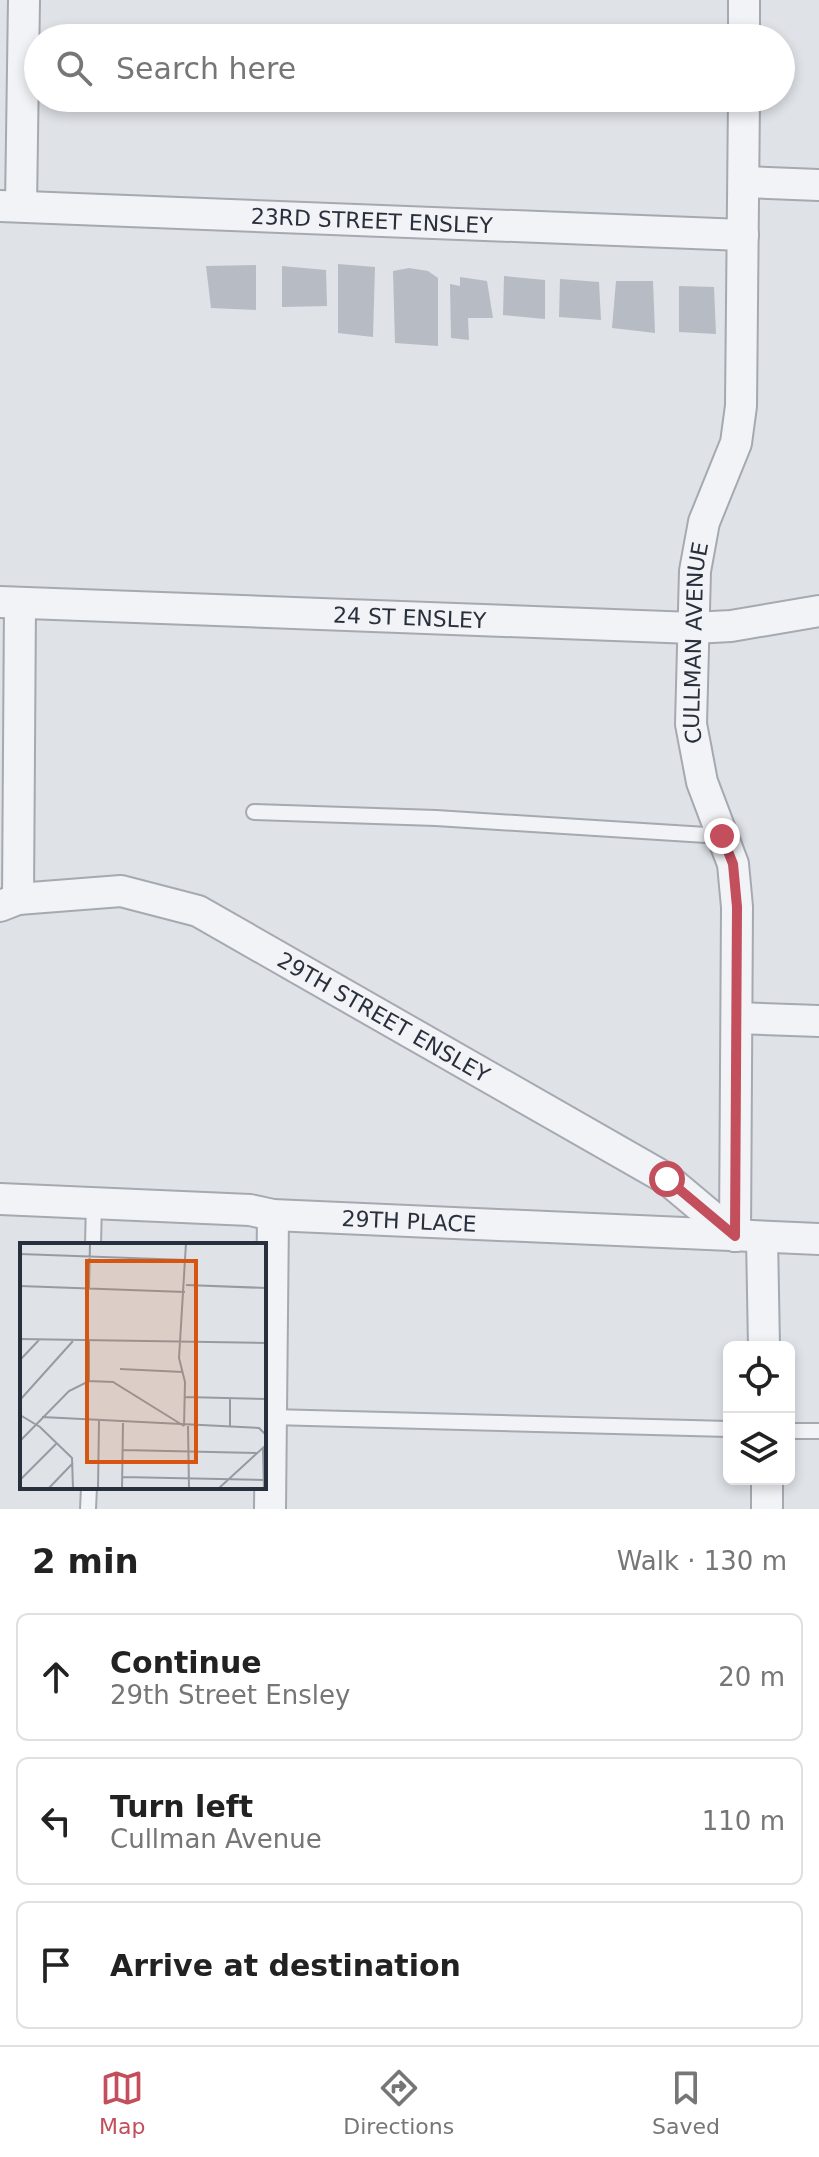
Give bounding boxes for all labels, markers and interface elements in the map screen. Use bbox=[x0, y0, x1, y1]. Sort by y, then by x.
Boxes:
search box bbox=[24, 24, 795, 112]
icon: search bbox=[52, 46, 96, 90]
text: Search here bbox=[116, 51, 296, 86]
street label: 23RD STREET ENSLEY bbox=[250, 204, 494, 238]
street label: CULLMAN AVENUE bbox=[679, 540, 713, 746]
street label: 24 ST ENSLEY bbox=[333, 603, 487, 633]
route end bbox=[704, 818, 740, 854]
street label: 29TH STREET ENSLEY bbox=[273, 947, 494, 1088]
route start bbox=[649, 1161, 685, 1197]
street label: 29TH PLACE bbox=[341, 1206, 477, 1237]
inset map bbox=[20, 1243, 266, 1489]
map controls bbox=[723, 1341, 795, 1485]
button: locate bbox=[723, 1341, 795, 1413]
button: layers bbox=[723, 1413, 795, 1485]
text: 2 min bbox=[32, 1541, 139, 1581]
text: Walk · 130 m bbox=[617, 1546, 787, 1576]
text: Continue bbox=[110, 1645, 262, 1680]
icon: ahead bbox=[34, 1655, 78, 1699]
text: 20 m bbox=[718, 1662, 785, 1692]
text: 29th Street Ensley bbox=[110, 1680, 350, 1710]
text: Turn left bbox=[110, 1789, 253, 1824]
icon: left bbox=[34, 1799, 78, 1843]
text: 110 m bbox=[702, 1806, 785, 1836]
text: Cullman Avenue bbox=[110, 1824, 322, 1854]
icon: arrive bbox=[34, 1943, 78, 1987]
text: Arrive at destination bbox=[110, 1948, 461, 1983]
tab: Map bbox=[99, 2066, 145, 2139]
tab: Directions bbox=[343, 2066, 454, 2139]
tab: Saved bbox=[652, 2066, 720, 2139]

